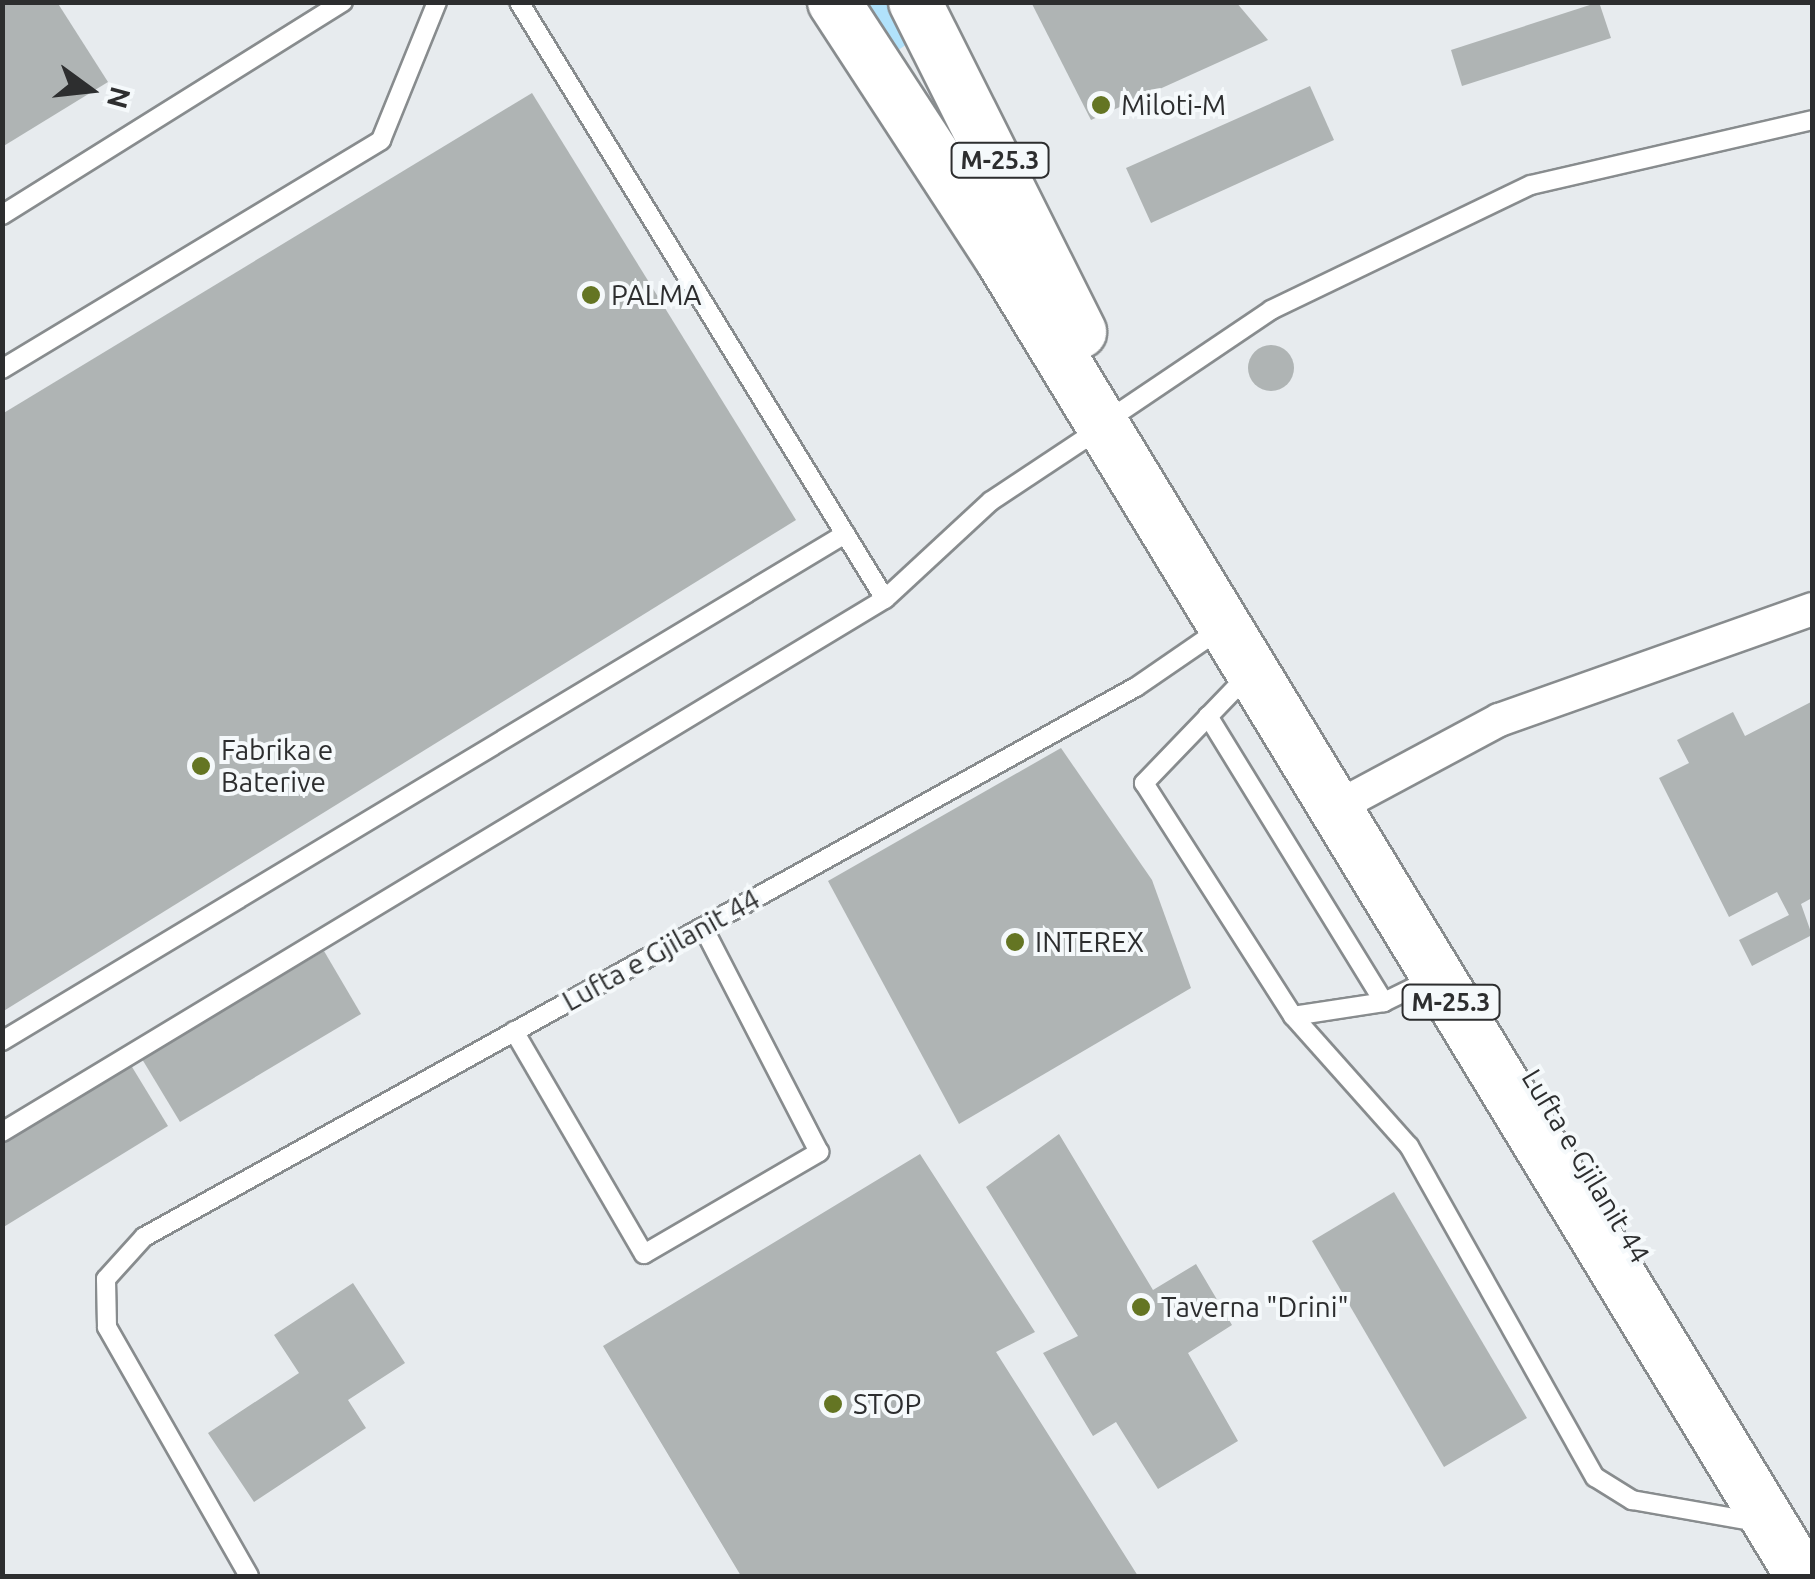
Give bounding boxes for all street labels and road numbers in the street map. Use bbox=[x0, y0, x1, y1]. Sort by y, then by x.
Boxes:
road number: M-25.3 bbox=[950, 140, 1050, 180]
street label: Lufta e Gjilanit 44 bbox=[557, 882, 765, 1018]
road number: M-25.3 bbox=[1401, 982, 1501, 1022]
street label: Lufta e Gjilanit 44 bbox=[1515, 1063, 1657, 1269]

